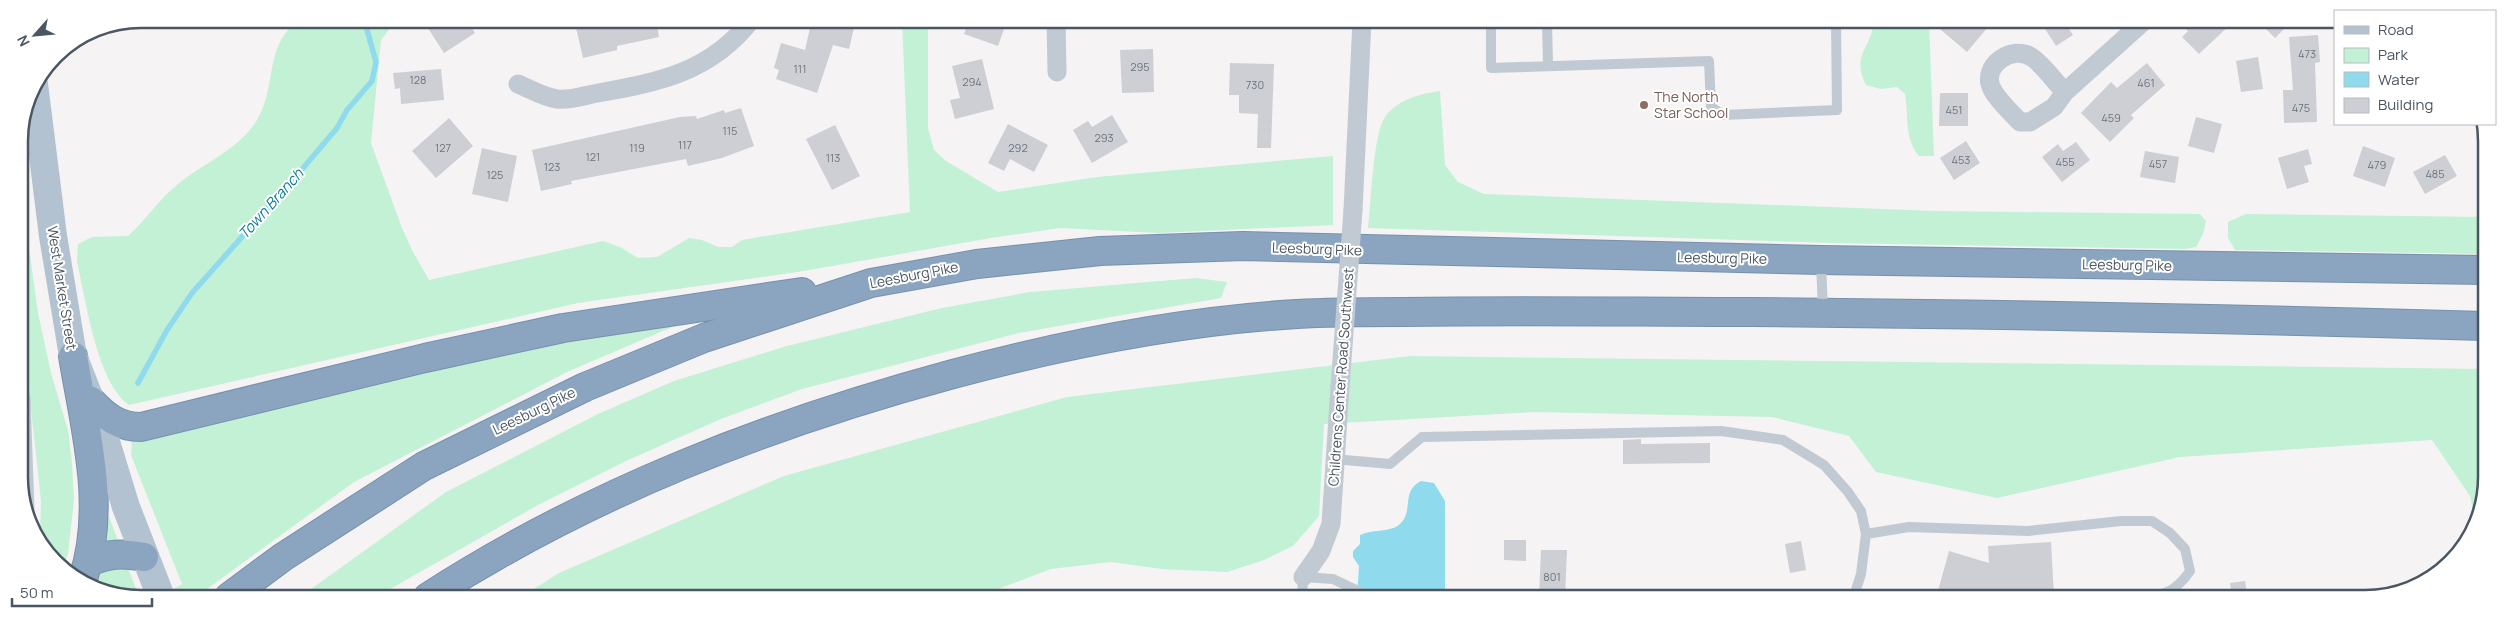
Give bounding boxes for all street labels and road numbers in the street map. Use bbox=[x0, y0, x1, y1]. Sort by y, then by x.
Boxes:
street label: West Market Street bbox=[43, 225, 82, 352]
street label: Leesburg Pike bbox=[1272, 237, 1362, 260]
street label: Leesburg Pike bbox=[1677, 247, 1767, 268]
street label: Leesburg Pike bbox=[2082, 254, 2172, 275]
street label: Leesburg Pike bbox=[868, 257, 960, 292]
street label: Childrens Center Road Southwest bbox=[1323, 267, 1358, 487]
street label: Leesburg Pike bbox=[489, 382, 578, 439]

